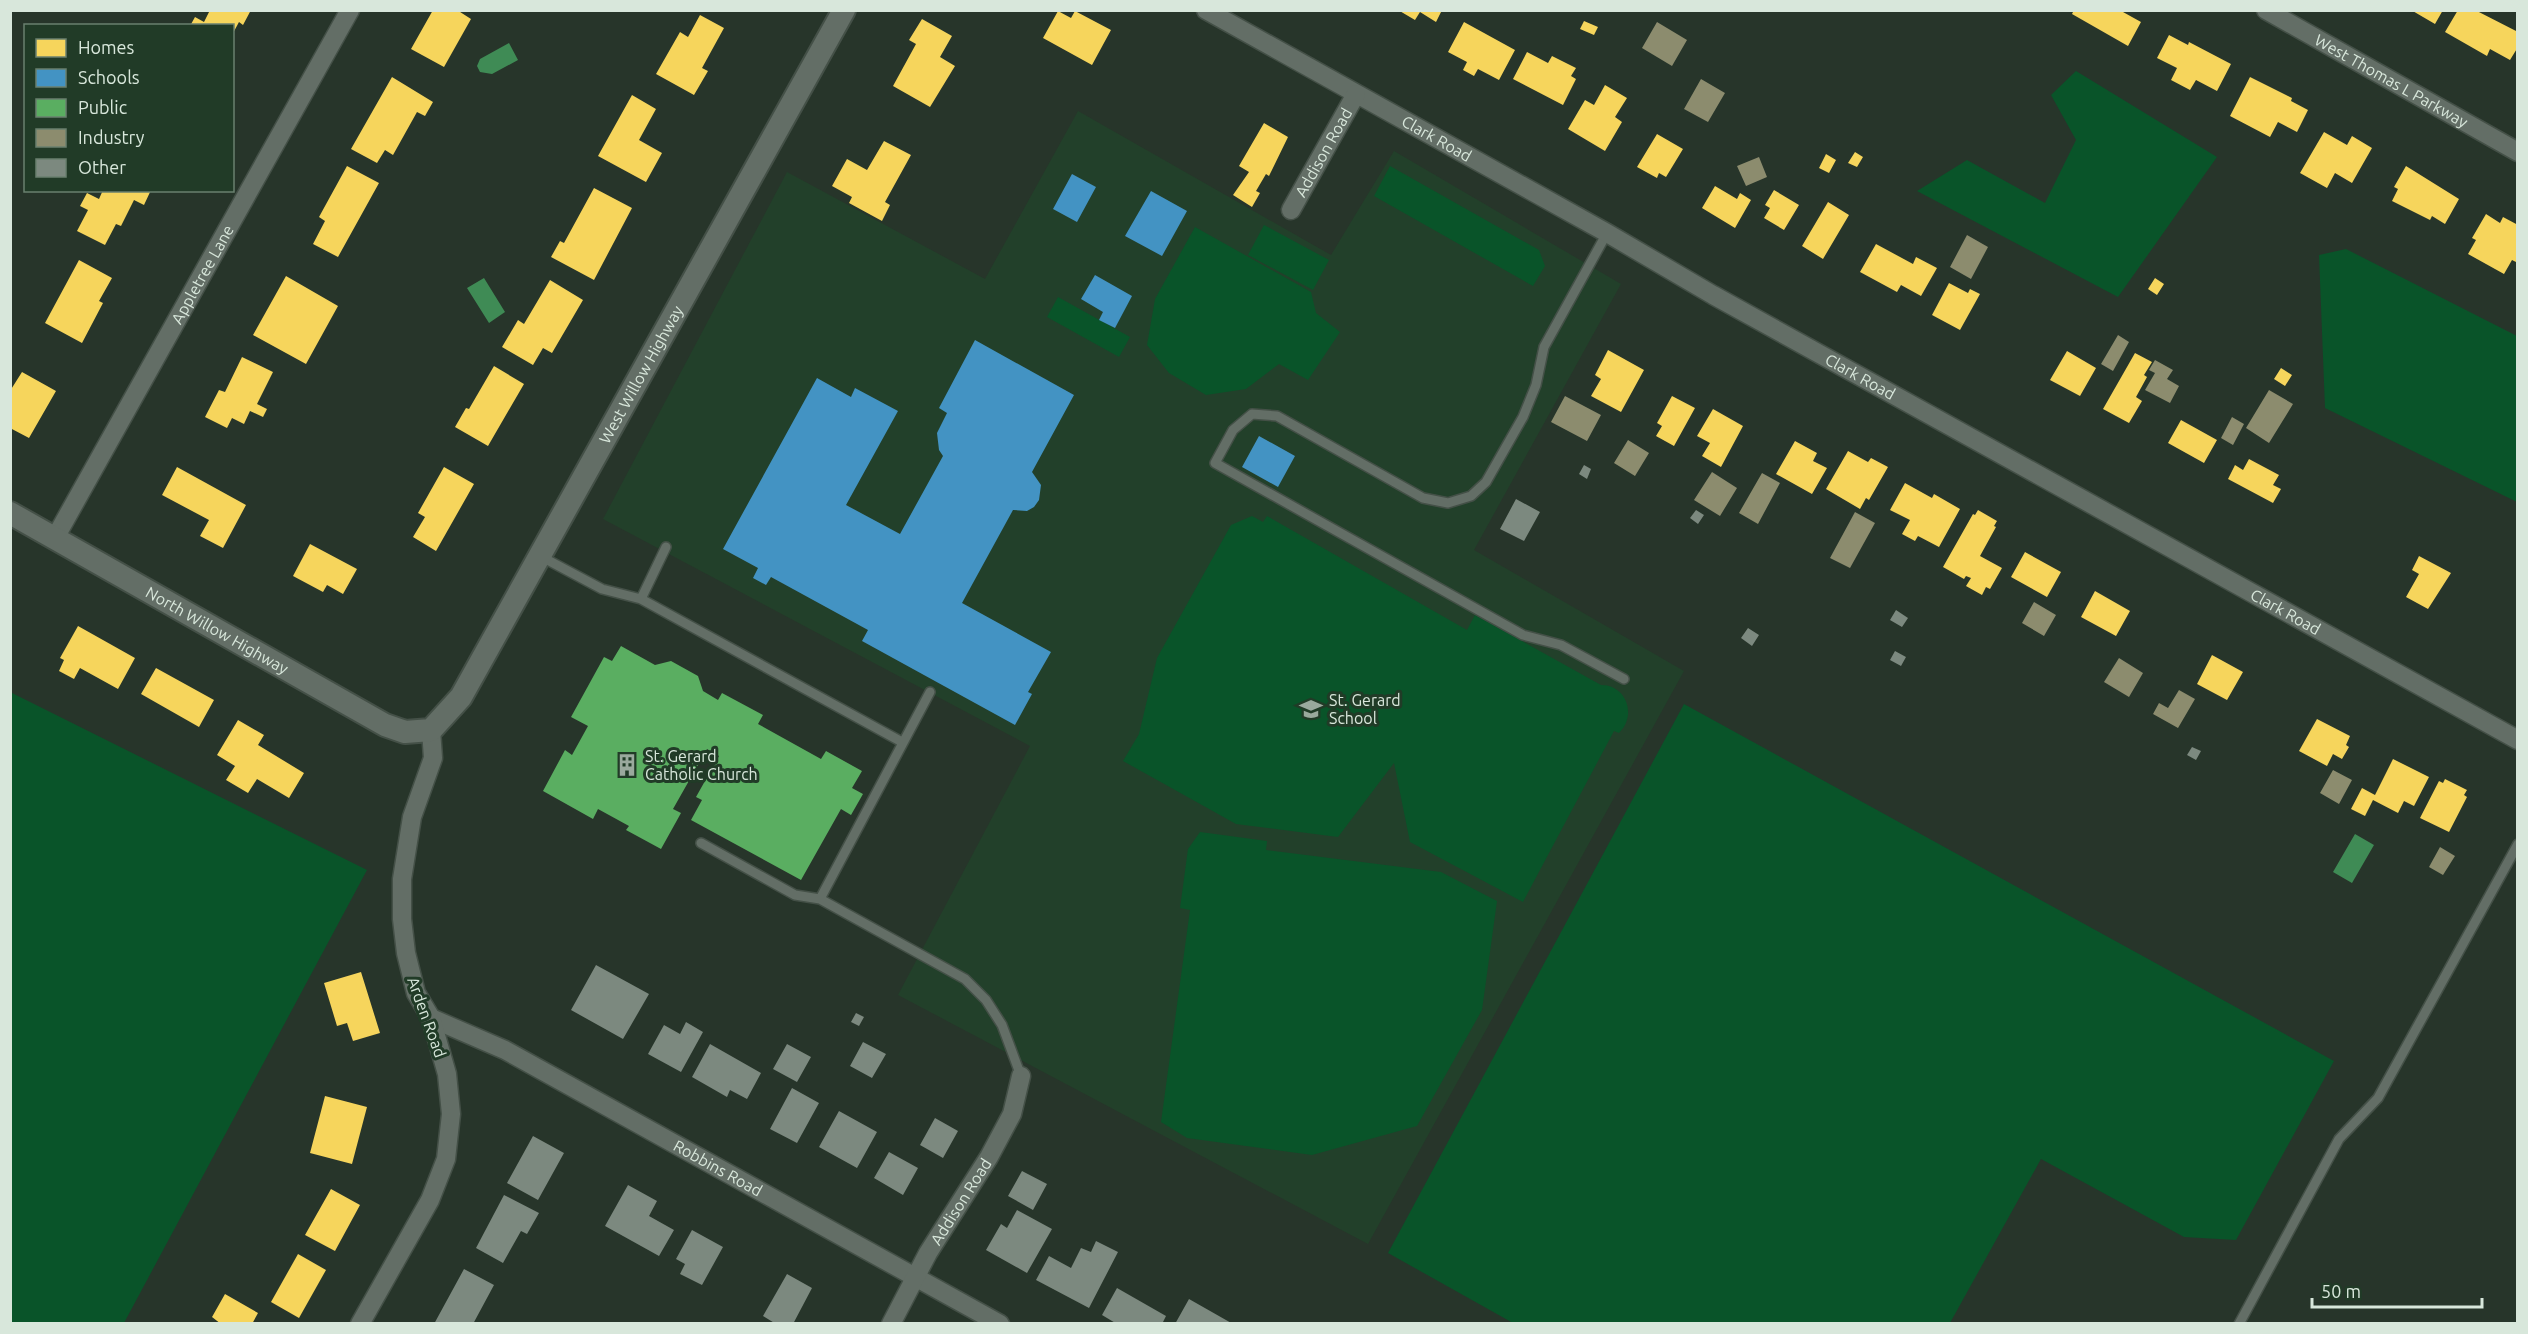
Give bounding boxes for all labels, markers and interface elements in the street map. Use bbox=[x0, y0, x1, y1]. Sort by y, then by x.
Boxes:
legend bbox=[24, 24, 234, 192]
street label: West Thomas L Parkway bbox=[2312, 31, 2471, 131]
text: Homes bbox=[78, 37, 135, 57]
text: Schools bbox=[78, 67, 140, 87]
text: Public bbox=[78, 97, 127, 117]
street label: Addison Road bbox=[1291, 105, 1355, 200]
street label: Clark Road bbox=[1399, 112, 1475, 165]
text: Industry bbox=[78, 127, 145, 147]
text: Other bbox=[78, 157, 126, 177]
street label: Appletree Lane bbox=[168, 222, 237, 327]
street label: West Willow Highway bbox=[595, 302, 687, 446]
street label: Clark Road bbox=[1822, 350, 1898, 403]
street label: North Willow Highway bbox=[143, 583, 292, 678]
street label: Clark Road bbox=[2248, 585, 2324, 638]
place label: St. Gerard School bbox=[1329, 691, 1401, 727]
school or university icon: St. Gerard School bbox=[1298, 696, 1324, 722]
place label: St. Gerard Catholic Church bbox=[645, 747, 758, 783]
building icon: St. Gerard Catholic Church bbox=[614, 752, 640, 778]
street label: Arden Road bbox=[404, 974, 450, 1060]
street label: Robbins Road bbox=[670, 1136, 765, 1200]
street label: Addison Road bbox=[927, 1155, 995, 1248]
scale bar bbox=[2312, 1271, 2482, 1309]
text: 50 m bbox=[2321, 1281, 2361, 1301]

